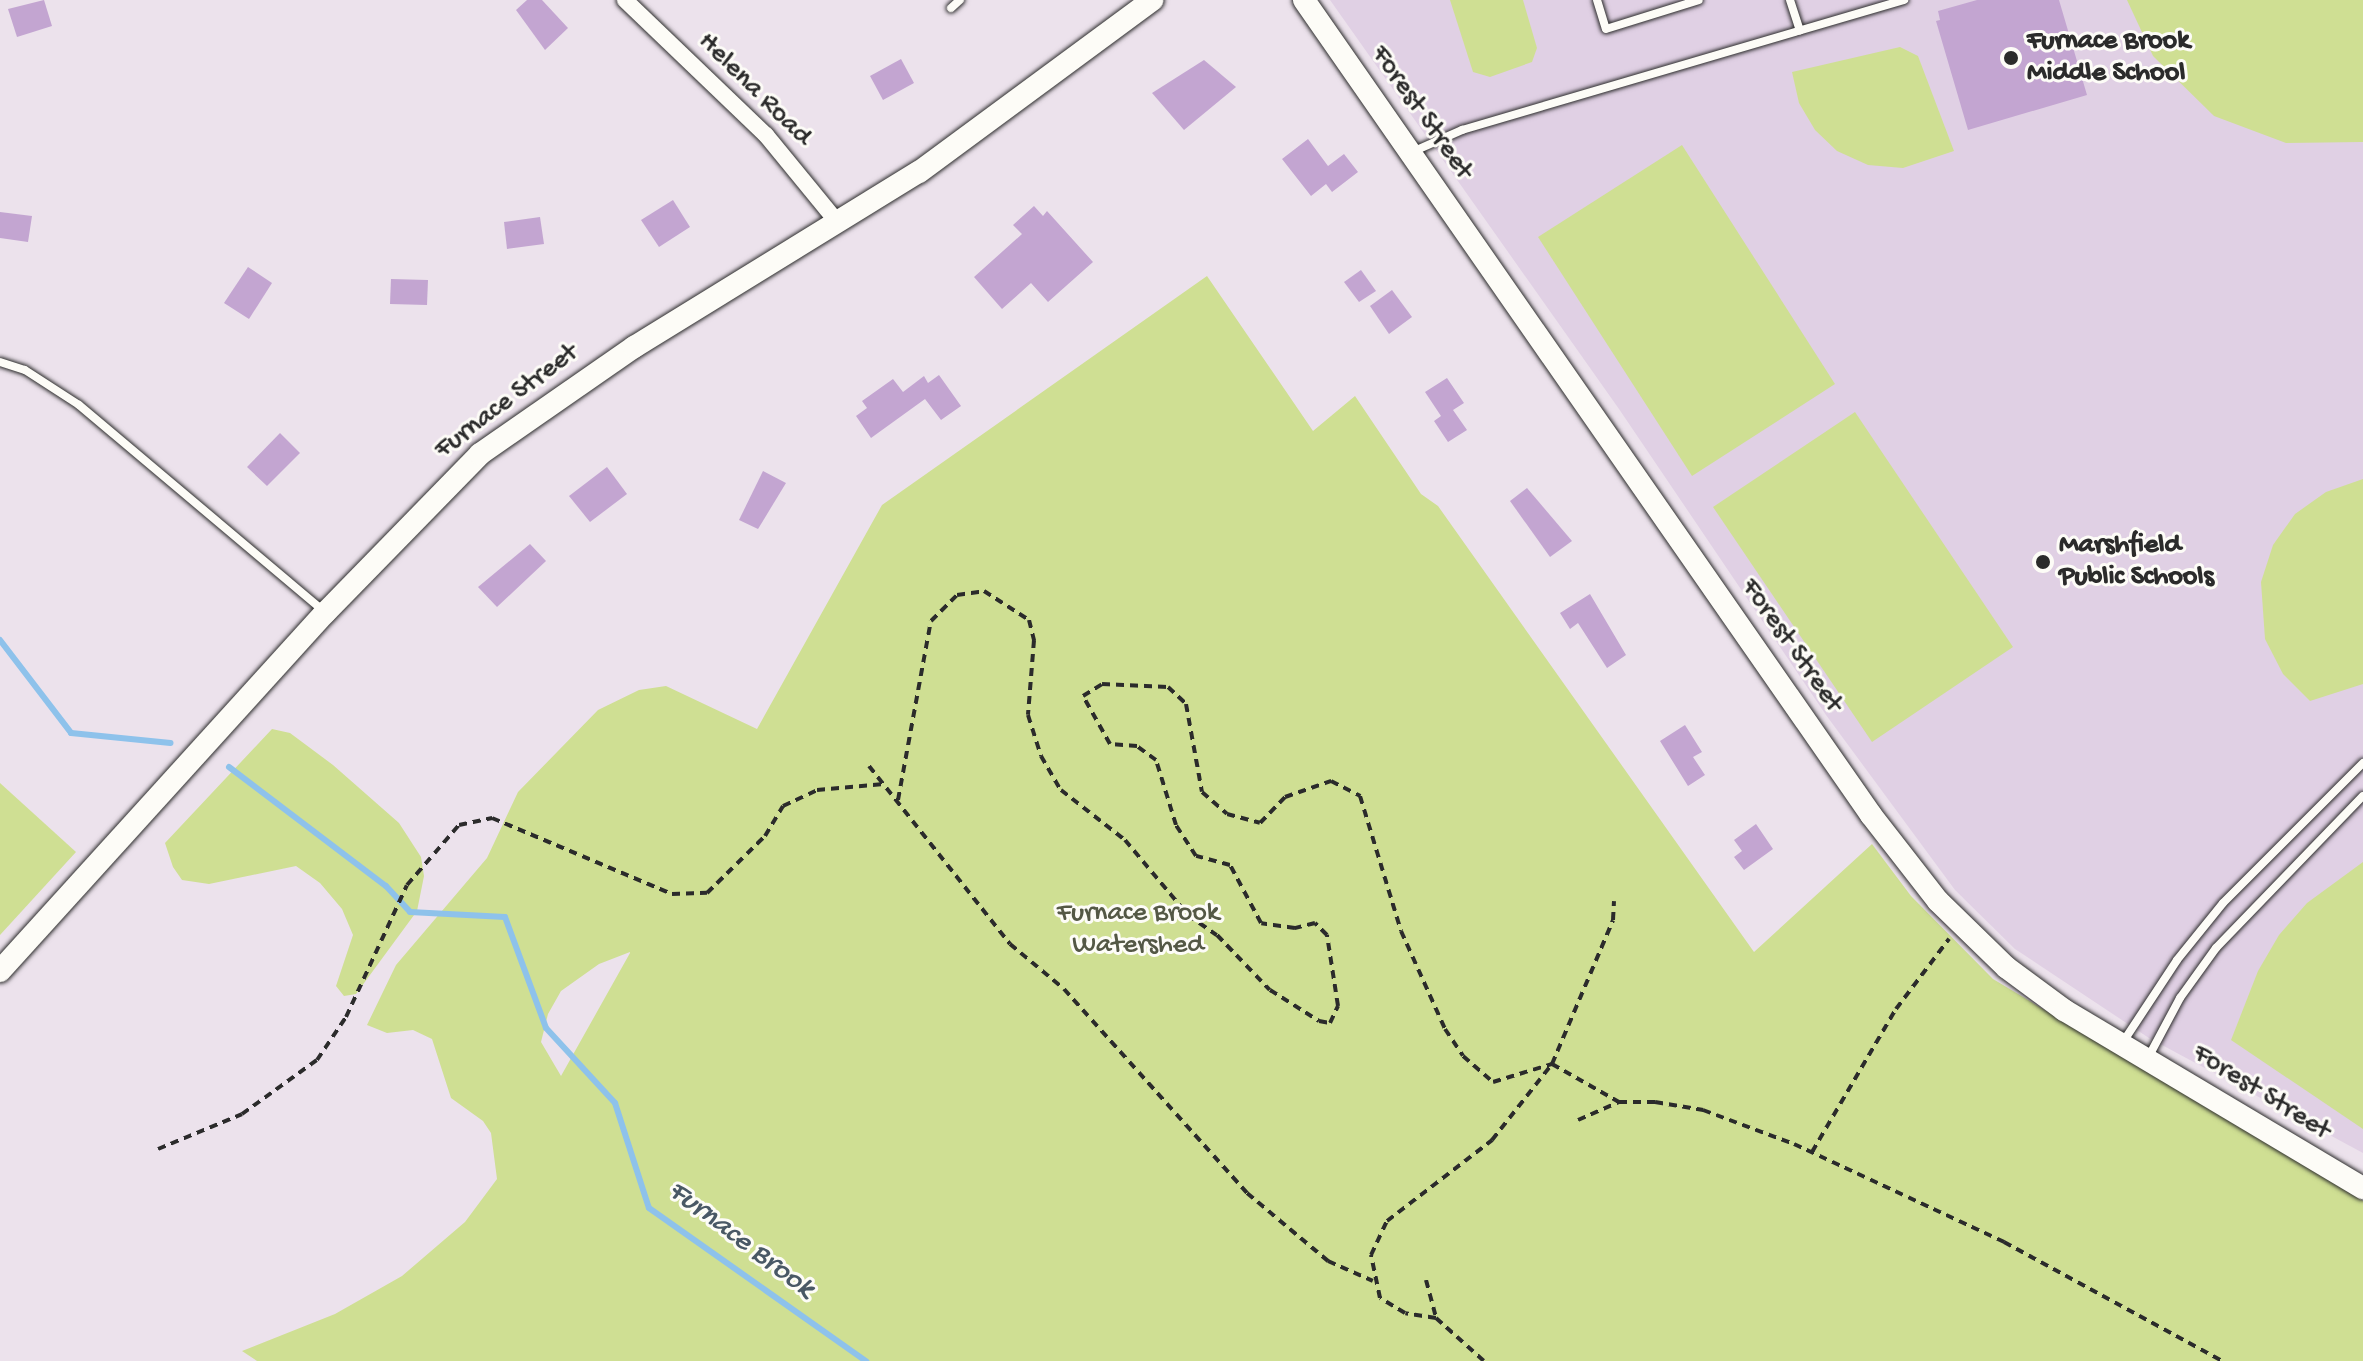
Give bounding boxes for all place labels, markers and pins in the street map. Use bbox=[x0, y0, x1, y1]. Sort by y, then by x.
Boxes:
place label: Furnace Brook Middle School bbox=[2027, 25, 2190, 91]
marker: Furnace Brook Middle School bbox=[2002, 49, 2020, 67]
place label: Marshfield Public Schools bbox=[2059, 529, 2214, 595]
marker: Marshfield Public Schools bbox=[2034, 553, 2052, 571]

